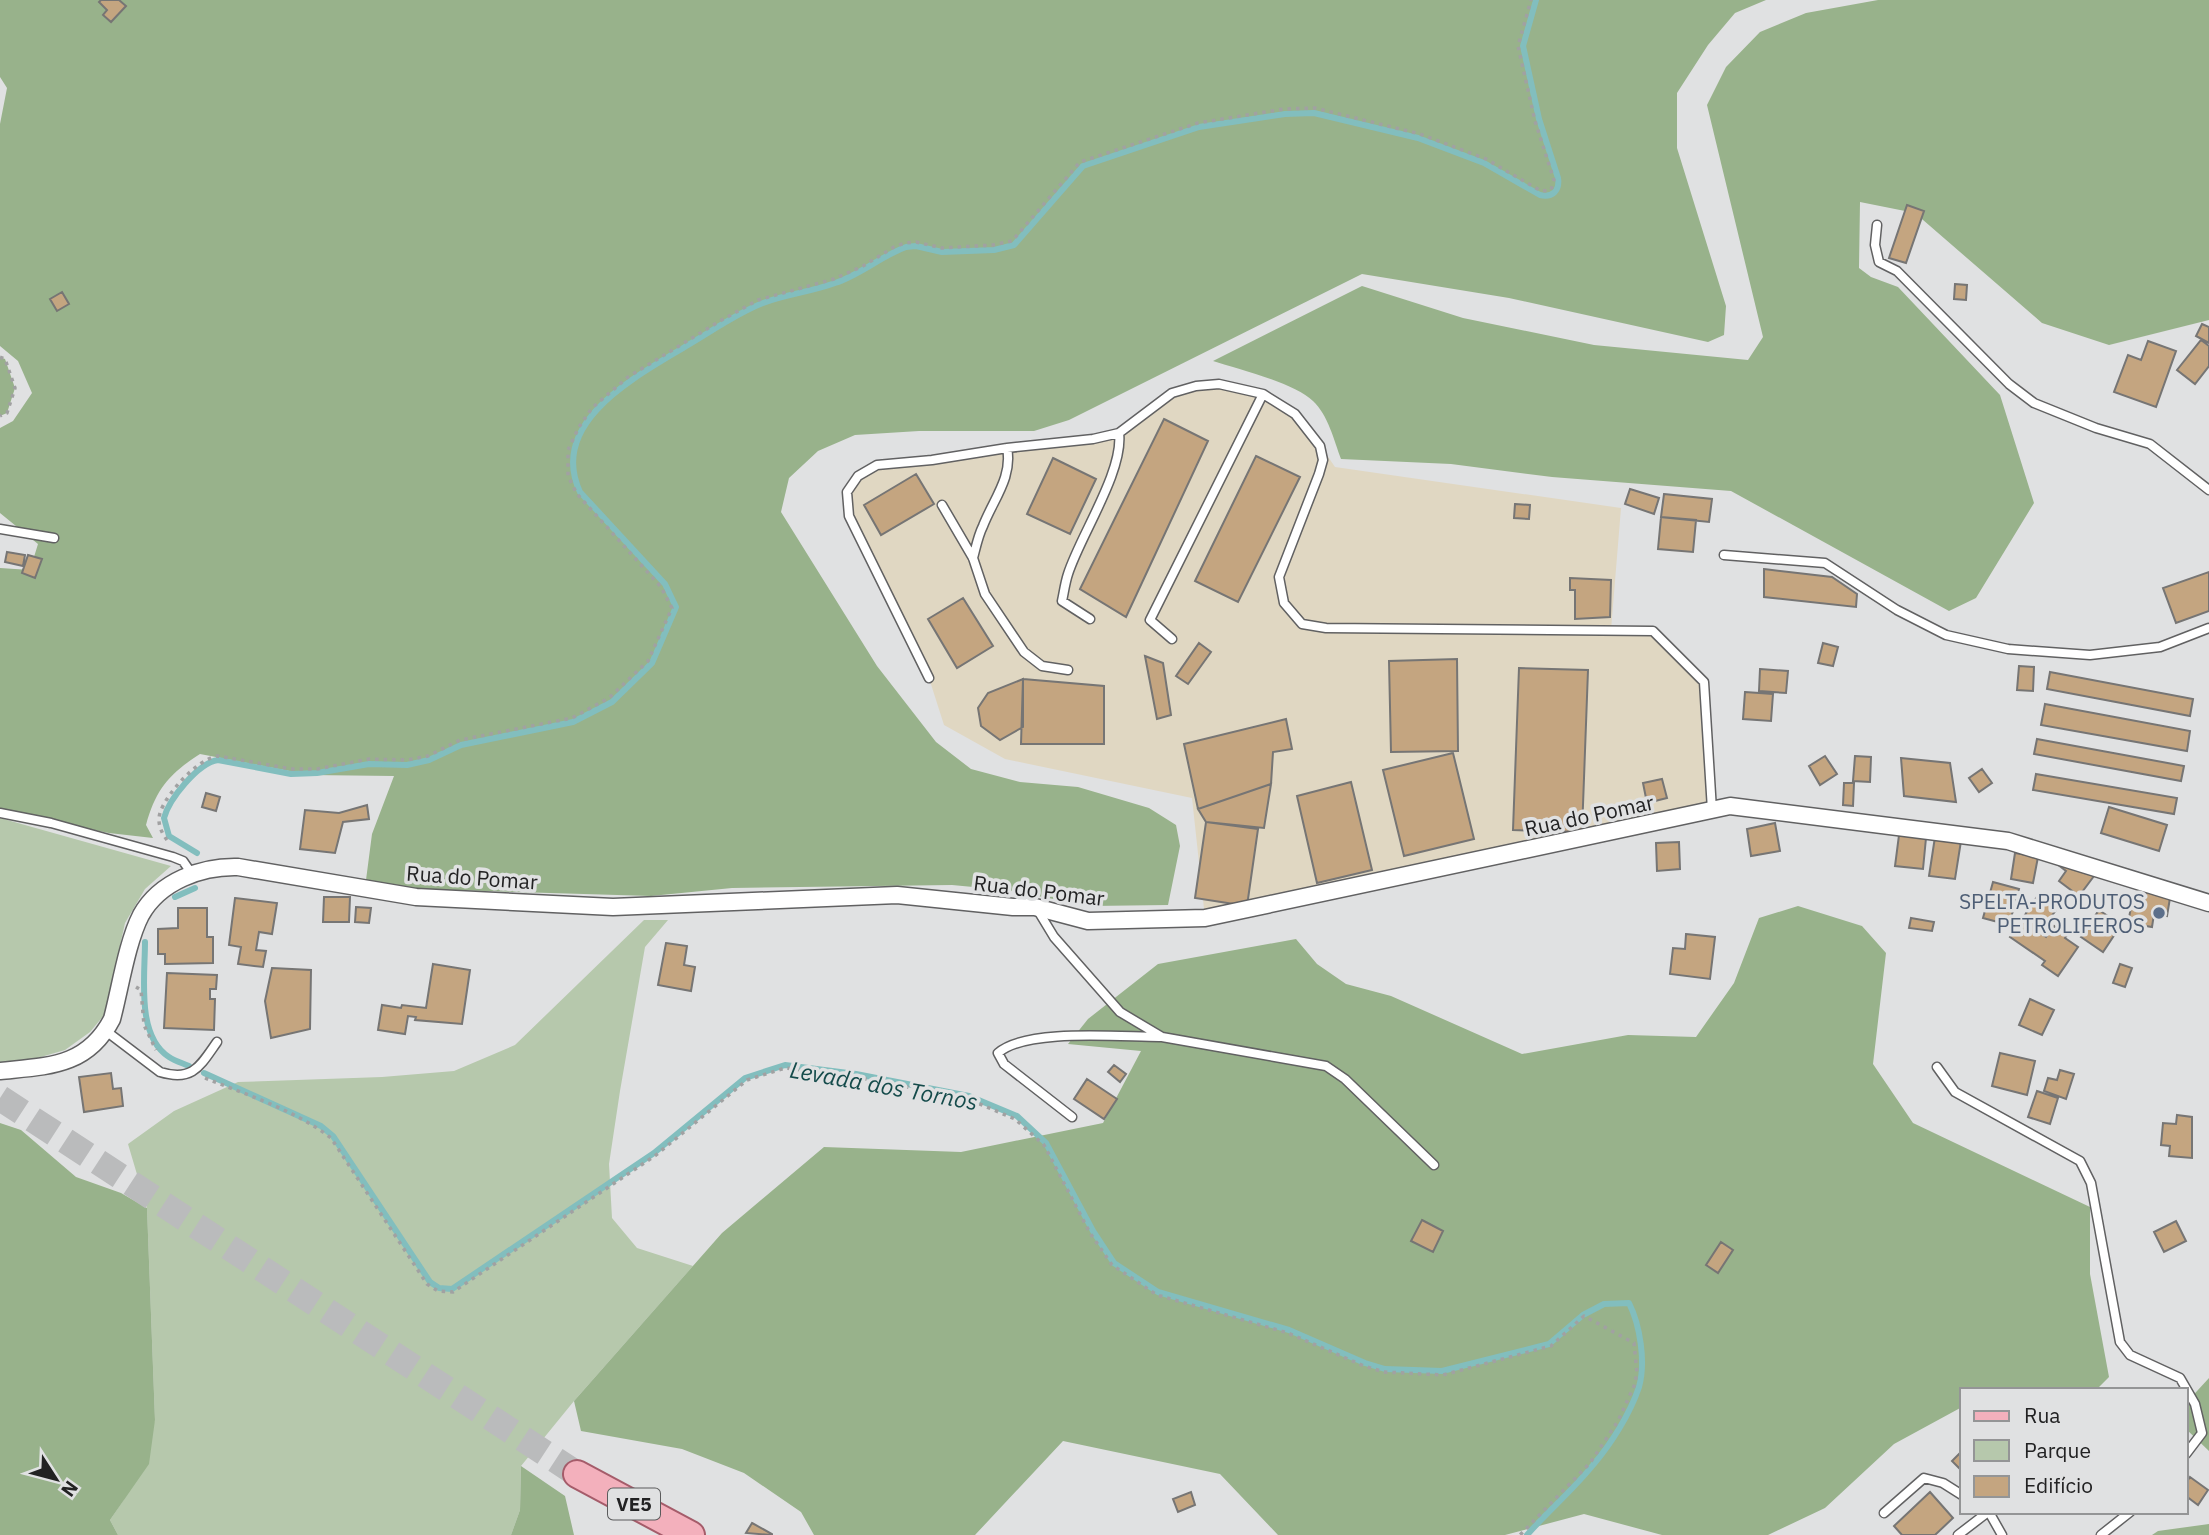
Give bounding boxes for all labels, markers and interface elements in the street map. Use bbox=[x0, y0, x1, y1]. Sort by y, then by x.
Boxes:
street label: Rua do Pomar bbox=[1522, 788, 1657, 842]
street label: Rua do Pomar bbox=[405, 858, 539, 896]
street label: Rua do Pomar bbox=[972, 868, 1106, 912]
place label: SPELTA-PRODUTOS PETROLIFEROS bbox=[1959, 887, 2145, 939]
marker: SPELTA-PRODUTOS PETROLIFEROS bbox=[2151, 905, 2167, 921]
water label: Levada dos Tornos bbox=[788, 1054, 980, 1116]
legend bbox=[1960, 1388, 2188, 1514]
text: Rua bbox=[2024, 1401, 2061, 1429]
text: Parque bbox=[2024, 1436, 2091, 1464]
north arrow bbox=[21, 1444, 91, 1514]
text: Edifício bbox=[2024, 1471, 2093, 1499]
text: N bbox=[56, 1476, 84, 1502]
road number: VE5 bbox=[608, 1488, 660, 1520]

